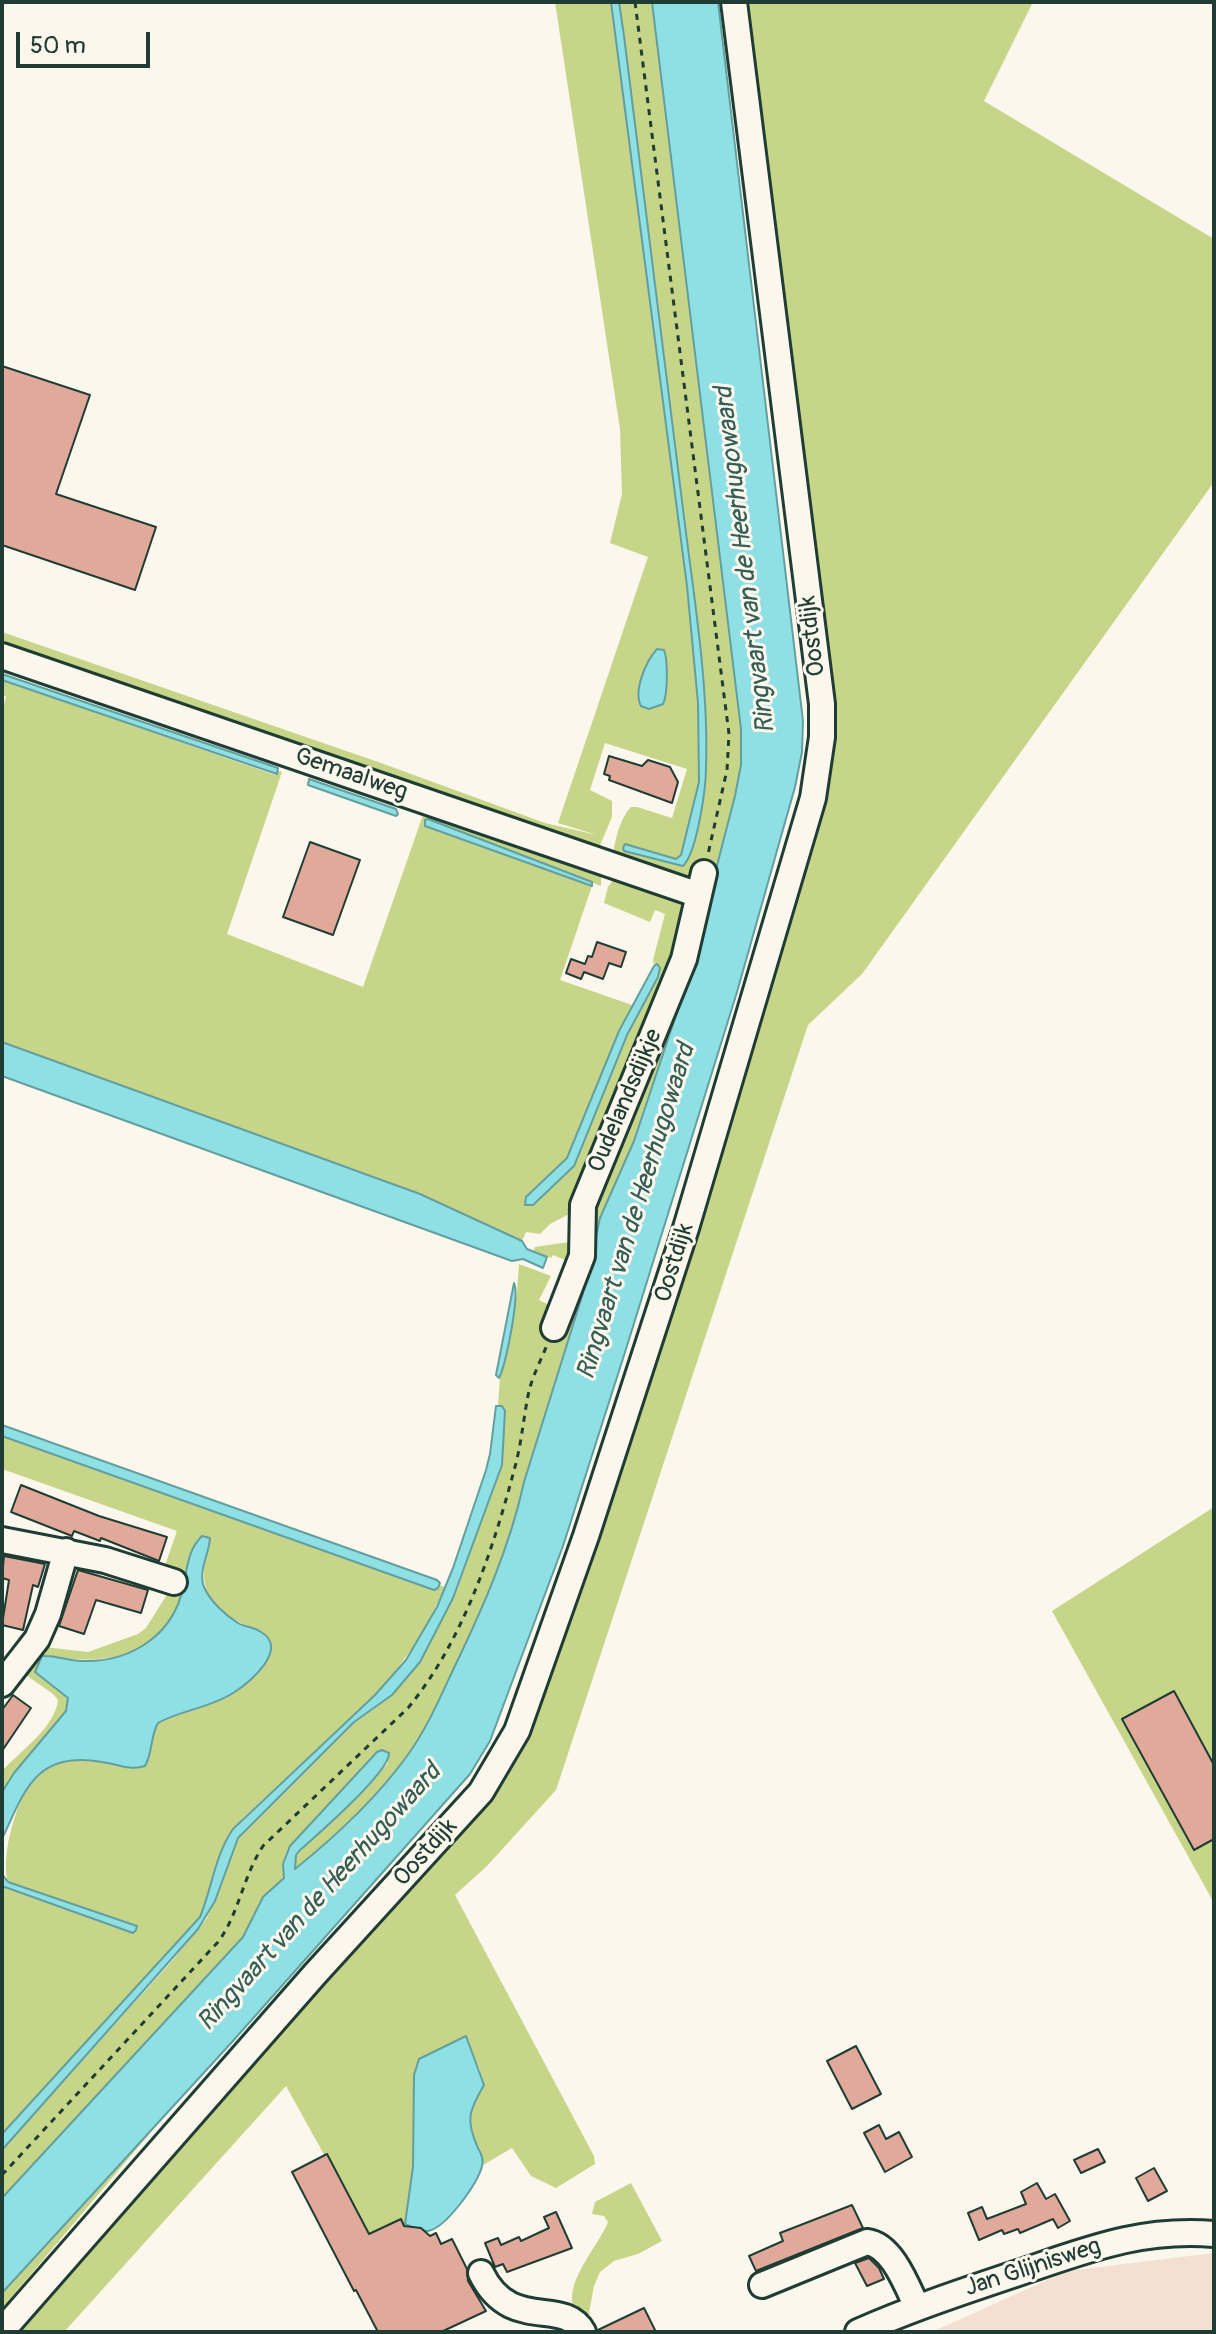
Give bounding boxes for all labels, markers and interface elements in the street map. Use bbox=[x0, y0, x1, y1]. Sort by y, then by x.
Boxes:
scale bar bbox=[20, 16, 154, 66]
text: 50 m bbox=[30, 31, 86, 60]
water label: Ringvaart van de Heerhugowaard bbox=[709, 385, 783, 735]
street label: Oostdijk bbox=[794, 594, 832, 678]
street label: Gemaalweg bbox=[291, 742, 411, 808]
street label: Oudelandsdijkje bbox=[583, 1025, 669, 1177]
water label: Ringvaart van de Heerhugowaard bbox=[571, 1041, 703, 1383]
street label: Oostdijk bbox=[649, 1220, 701, 1306]
water label: Ringvaart van de Heerhugowaard bbox=[192, 1758, 448, 2038]
street label: Oostdijk bbox=[388, 1813, 464, 1893]
street label: Jan Glijnisweg bbox=[961, 2233, 1105, 2303]

